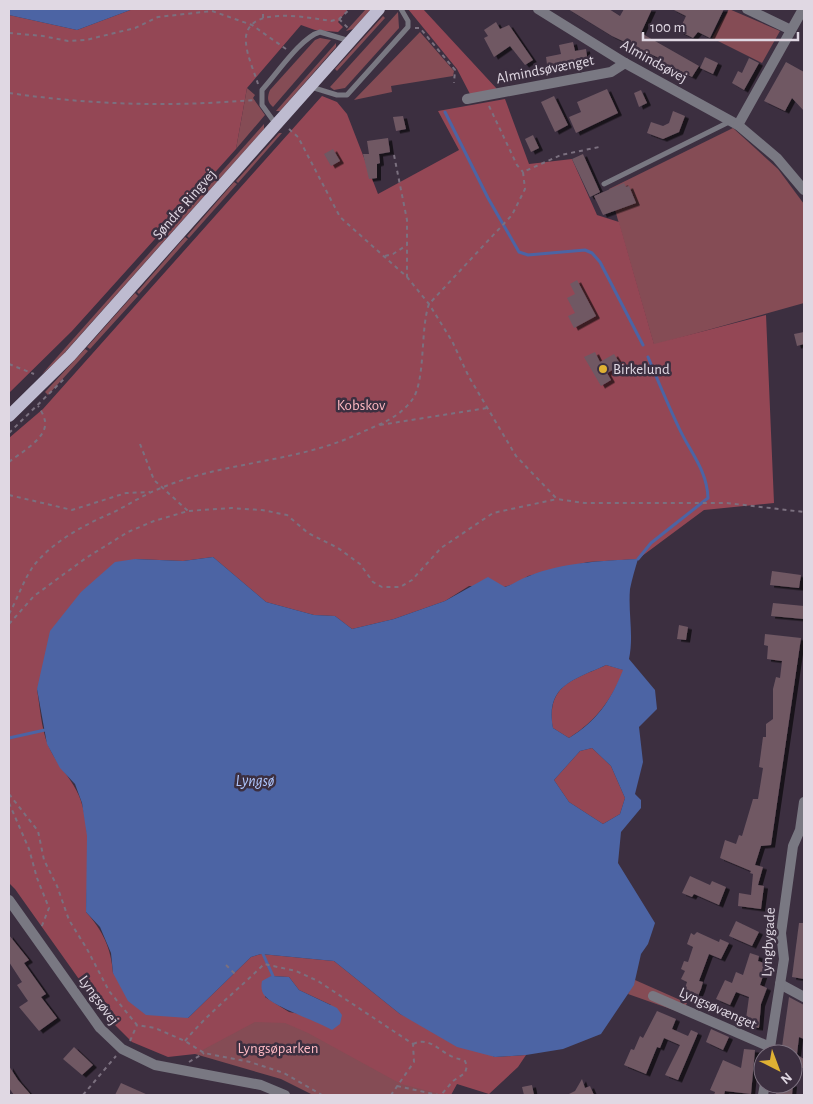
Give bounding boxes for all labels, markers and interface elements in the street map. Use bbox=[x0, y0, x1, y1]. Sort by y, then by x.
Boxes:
scale bar bbox=[643, 10, 798, 42]
text: 100 m bbox=[650, 20, 685, 35]
street label: Almindsøvej bbox=[618, 37, 689, 86]
street label: Almindsøvænget bbox=[495, 53, 595, 86]
street label: Søndre Ringvej bbox=[150, 166, 219, 242]
place label: Birkelund bbox=[613, 362, 670, 377]
marker: Birkelund bbox=[597, 363, 609, 375]
park label: Kobskov bbox=[337, 398, 386, 413]
water label: Lyngsø bbox=[236, 773, 275, 789]
street label: Lyngbygade bbox=[759, 907, 778, 977]
street label: Lyngsøvej bbox=[76, 973, 121, 1028]
street label: Lyngsøvænget bbox=[677, 985, 759, 1032]
park label: Lyngsøparken bbox=[238, 1041, 318, 1056]
north arrow bbox=[753, 1044, 803, 1094]
text: N bbox=[778, 1069, 794, 1086]

